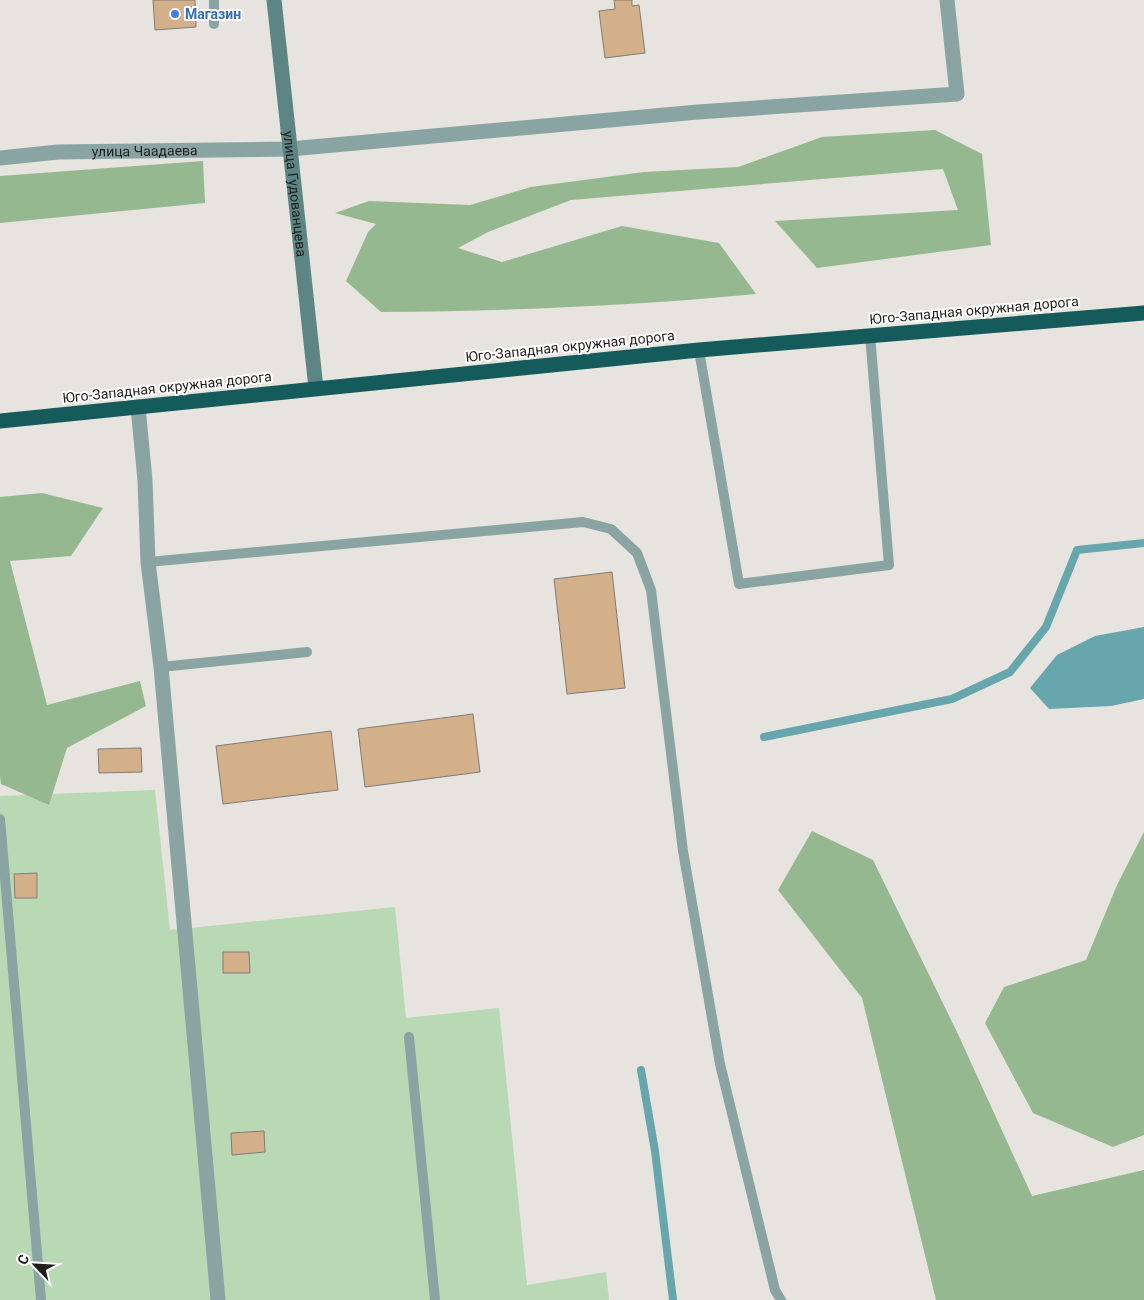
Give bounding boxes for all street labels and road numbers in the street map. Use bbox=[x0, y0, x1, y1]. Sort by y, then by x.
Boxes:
street label: улица Гудованцева bbox=[280, 130, 310, 258]
street label: улица Чаадаева bbox=[92, 142, 198, 160]
street label: Юго-Западная окружная дорога bbox=[869, 293, 1079, 327]
street label: Юго-Западная окружная дорога bbox=[465, 327, 675, 365]
street label: Юго-Западная окружная дорога bbox=[62, 368, 272, 406]

